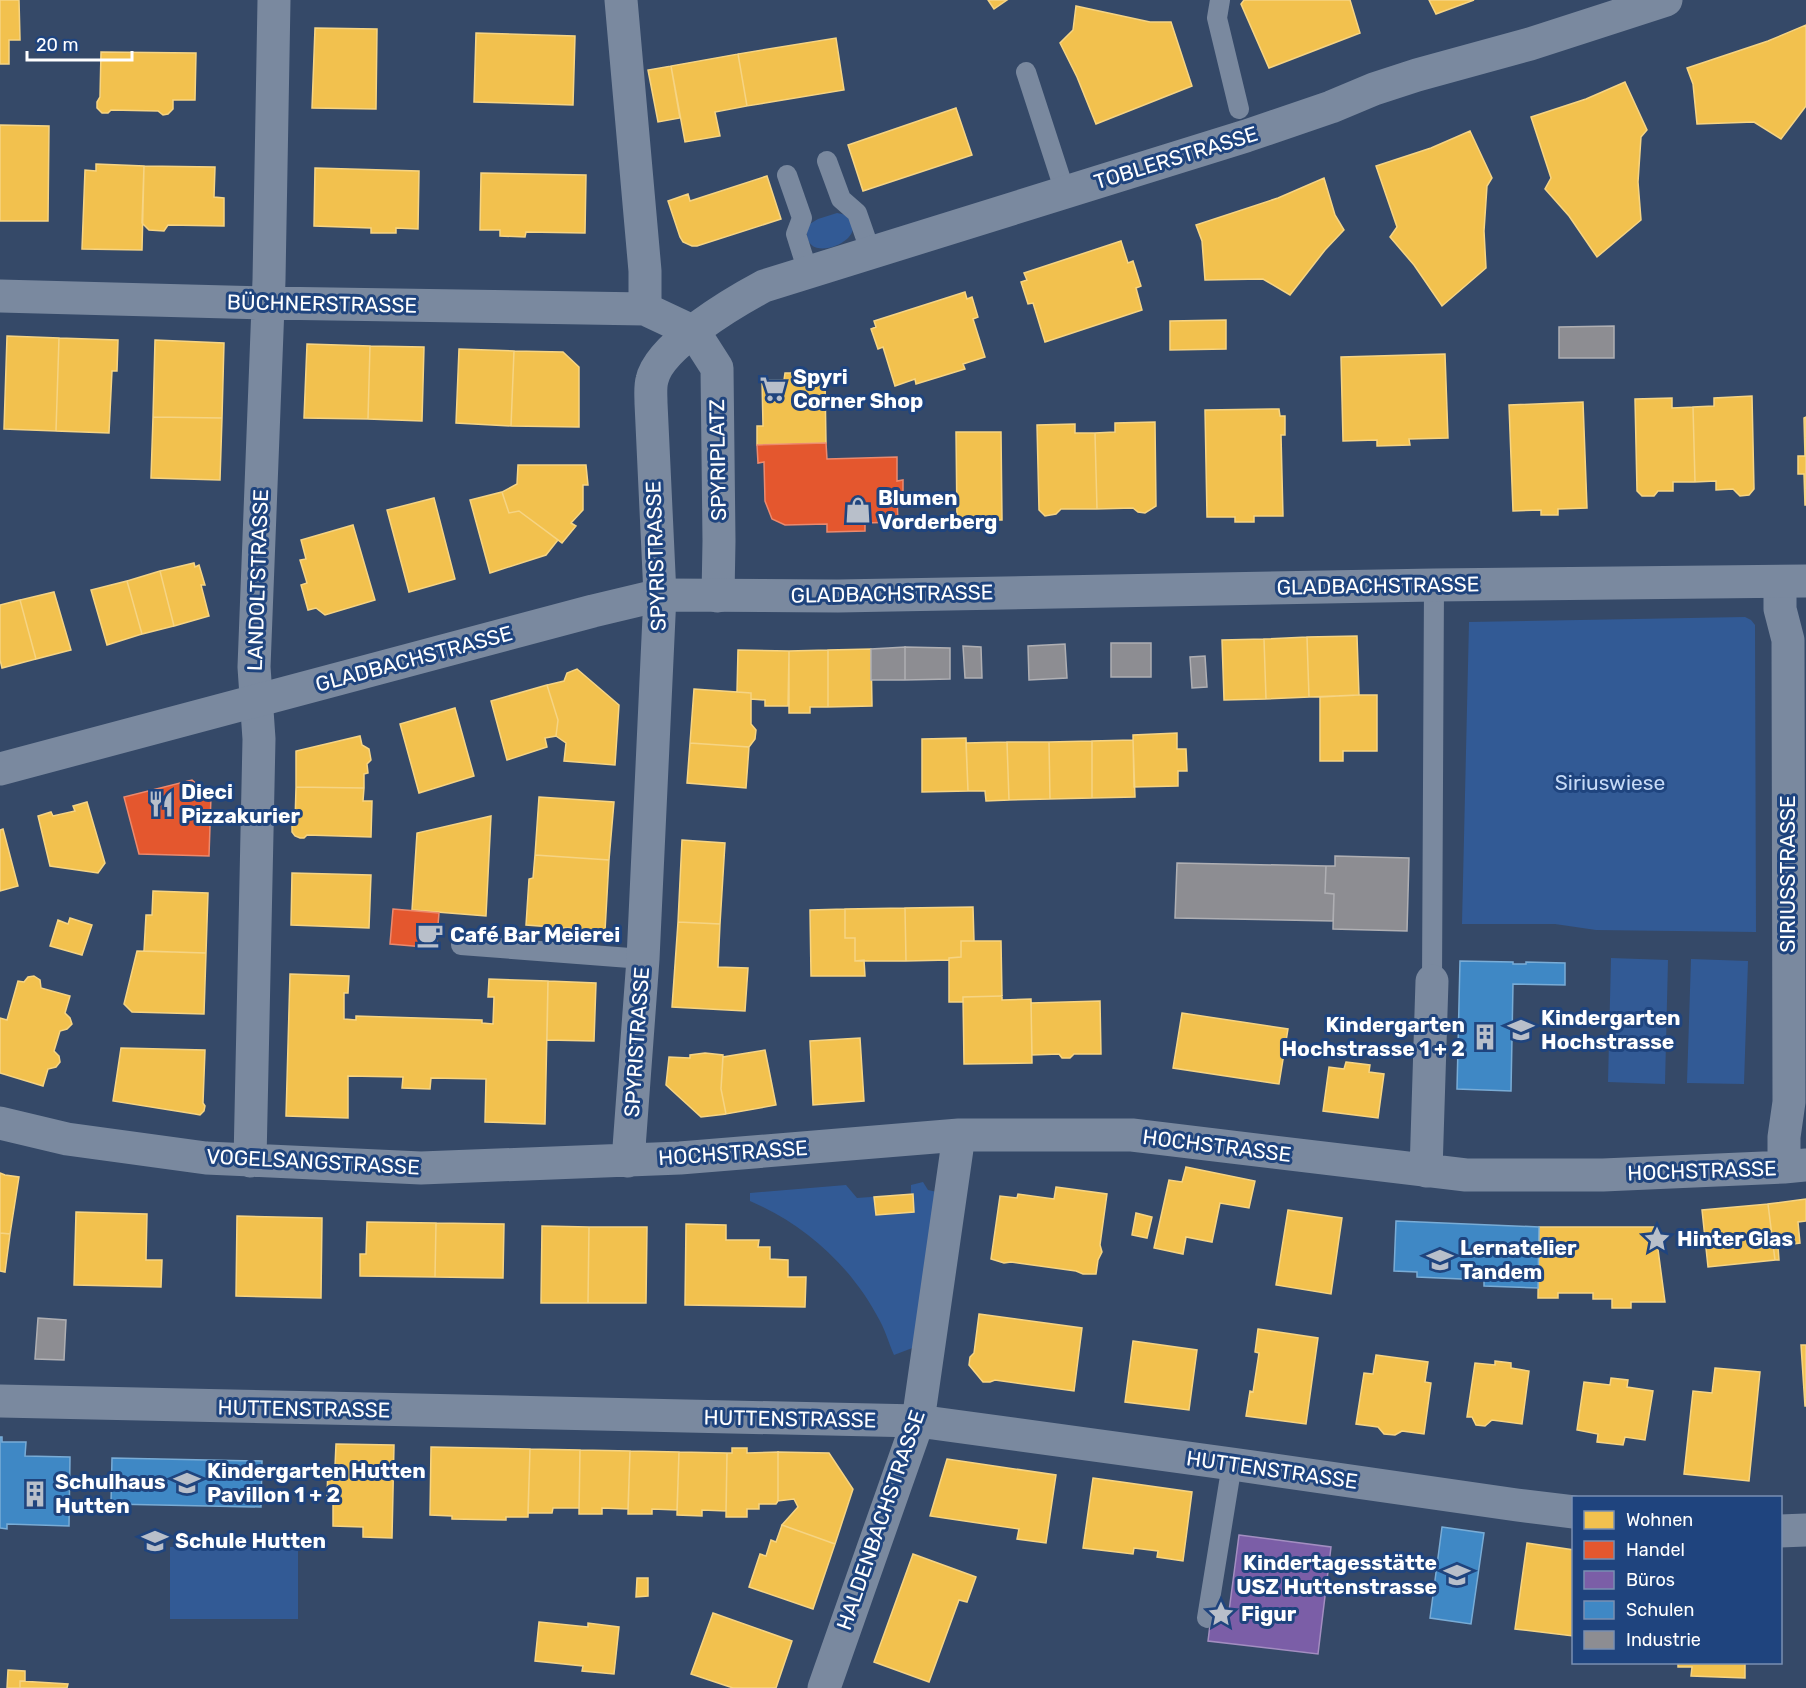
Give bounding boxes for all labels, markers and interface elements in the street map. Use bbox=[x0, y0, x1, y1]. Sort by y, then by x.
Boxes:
scale bar bbox=[27, 24, 132, 62]
text: 20 m bbox=[36, 34, 78, 56]
street label: TOBLERSTRASSE bbox=[1091, 121, 1261, 194]
street label: BÜCHNERSTRASSE bbox=[227, 289, 417, 318]
place label: Spyri Corner Shop bbox=[793, 364, 923, 413]
supermarket icon: Spyri Corner Shop bbox=[758, 374, 788, 404]
street label: SPYRIPLATZ bbox=[704, 399, 731, 521]
street label: SPYRISTRASSE bbox=[640, 480, 671, 632]
place label: Blumen Vorderberg bbox=[878, 485, 997, 534]
street label: LANDOLTSTRASSE bbox=[242, 489, 273, 671]
shop icon: Blumen Vorderberg bbox=[843, 495, 873, 525]
street label: GLADBACHSTRASSE bbox=[1276, 571, 1480, 600]
street label: GLADBACHSTRASSE bbox=[790, 579, 994, 608]
street label: GLADBACHSTRASSE bbox=[313, 620, 515, 697]
park label: Siriuswiese bbox=[1555, 770, 1665, 795]
place label: Dieci Pizzakurier bbox=[181, 779, 301, 828]
restaurant icon: Dieci Pizzakurier bbox=[146, 789, 176, 819]
street label: SIRIUSSTRASSE bbox=[1775, 795, 1800, 953]
cafe icon: Café Bar Meierei bbox=[415, 920, 445, 950]
place label: Café Bar Meierei bbox=[450, 922, 620, 947]
street label: SPYRISTRASSE bbox=[619, 966, 654, 1118]
place label: Kindergarten Hochstrasse bbox=[1541, 1005, 1681, 1054]
place label: Kindergarten Hochstrasse 1 + 2 bbox=[1281, 1012, 1465, 1061]
school or university icon: Kindergarten Hochstrasse bbox=[1506, 1015, 1536, 1045]
building icon: Kindergarten Hochstrasse 1 + 2 bbox=[1470, 1022, 1500, 1052]
street label: HOCHSTRASSE bbox=[1141, 1124, 1293, 1167]
street label: HOCHSTRASSE bbox=[657, 1135, 809, 1170]
street label: VOGELSANGSTRASSE bbox=[206, 1143, 420, 1180]
street label: HOCHSTRASSE bbox=[1627, 1155, 1777, 1186]
place icon: Hinter Glas bbox=[1642, 1224, 1672, 1254]
place label: Hinter Glas bbox=[1677, 1226, 1793, 1251]
place label: Lernatelier Tandem bbox=[1460, 1235, 1577, 1284]
school or university icon: Lernatelier Tandem bbox=[1425, 1245, 1455, 1275]
street label: HUTTENSTRASSE bbox=[217, 1394, 391, 1423]
street label: HUTTENSTRASSE bbox=[703, 1404, 877, 1433]
street label: HALDENBACHSTRASSE bbox=[831, 1407, 930, 1633]
street label: HUTTENSTRASSE bbox=[1185, 1445, 1359, 1494]
place label: Kindergarten Hutten Pavillon 1 + 2 bbox=[207, 1458, 426, 1507]
school or university icon: Kindergarten Hutten Pavillon 1 + 2 bbox=[172, 1468, 202, 1498]
place label: Schulhaus Hutten bbox=[55, 1469, 166, 1518]
building icon: Schulhaus Hutten bbox=[20, 1479, 50, 1509]
legend bbox=[1572, 1496, 1782, 1664]
text: Wohnen bbox=[1626, 1509, 1693, 1531]
school or university icon: Schule Hutten bbox=[140, 1526, 170, 1556]
place label: Schule Hutten bbox=[175, 1528, 326, 1553]
text: Handel bbox=[1626, 1539, 1685, 1561]
place label: Kindertagesstätte USZ Huttenstrasse bbox=[1236, 1550, 1437, 1599]
school or university icon: Kindertagesstätte USZ Huttenstrasse bbox=[1442, 1560, 1472, 1590]
text: Büros bbox=[1626, 1569, 1675, 1591]
place icon: Figur bbox=[1206, 1599, 1236, 1629]
text: Schulen bbox=[1626, 1599, 1694, 1621]
place label: Figur bbox=[1241, 1601, 1297, 1626]
text: Industrie bbox=[1626, 1629, 1701, 1651]

